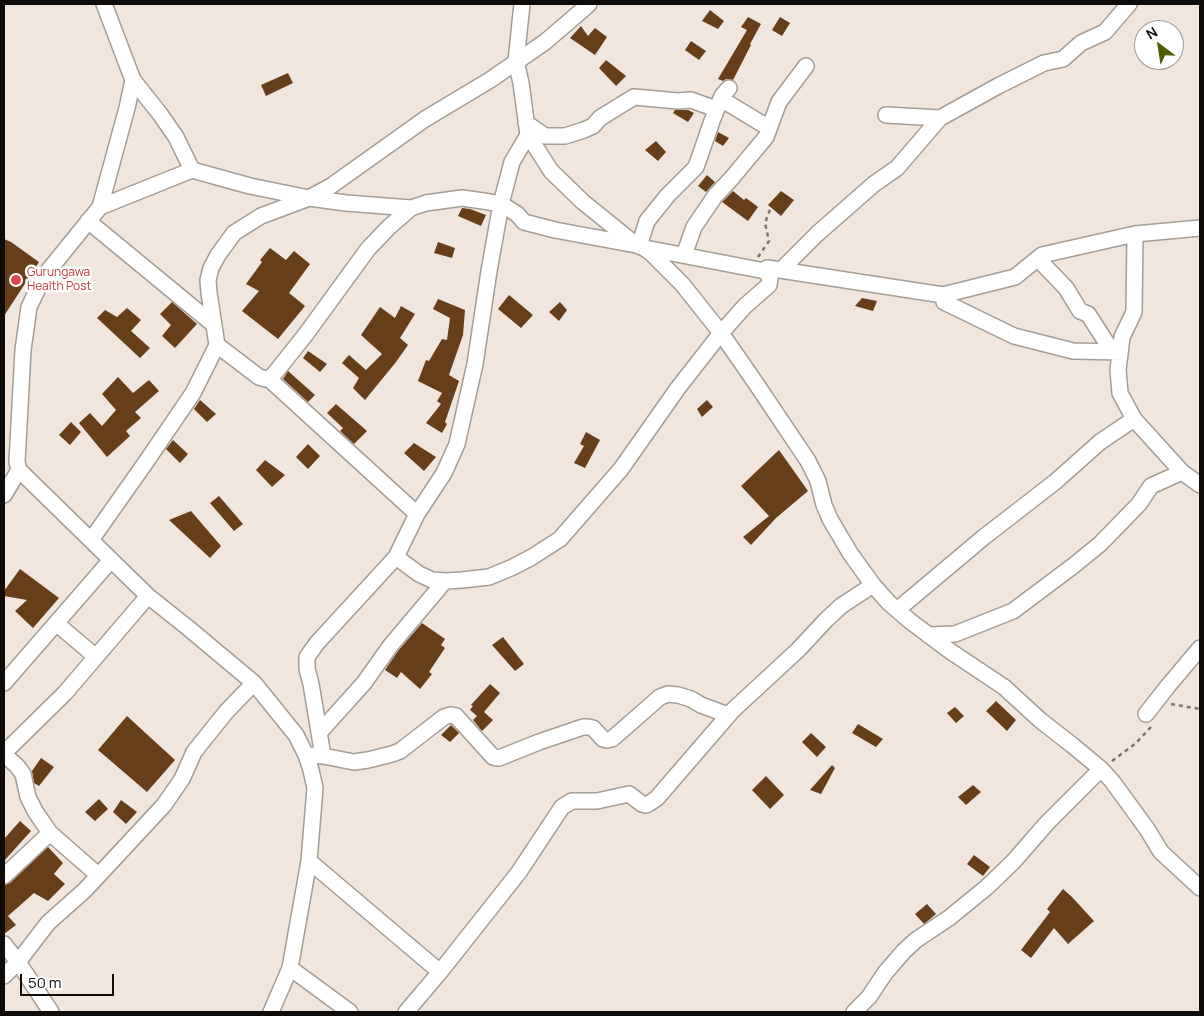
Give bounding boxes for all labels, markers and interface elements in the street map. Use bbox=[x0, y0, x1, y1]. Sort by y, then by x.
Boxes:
north arrow bbox=[1134, 20, 1184, 70]
text: N bbox=[1142, 22, 1161, 43]
place label: Gurungawa Health Post bbox=[27, 266, 91, 294]
marker: Gurungawa Health Post bbox=[9, 273, 23, 287]
scale bar bbox=[22, 964, 116, 996]
text: 50 m bbox=[28, 972, 62, 993]

